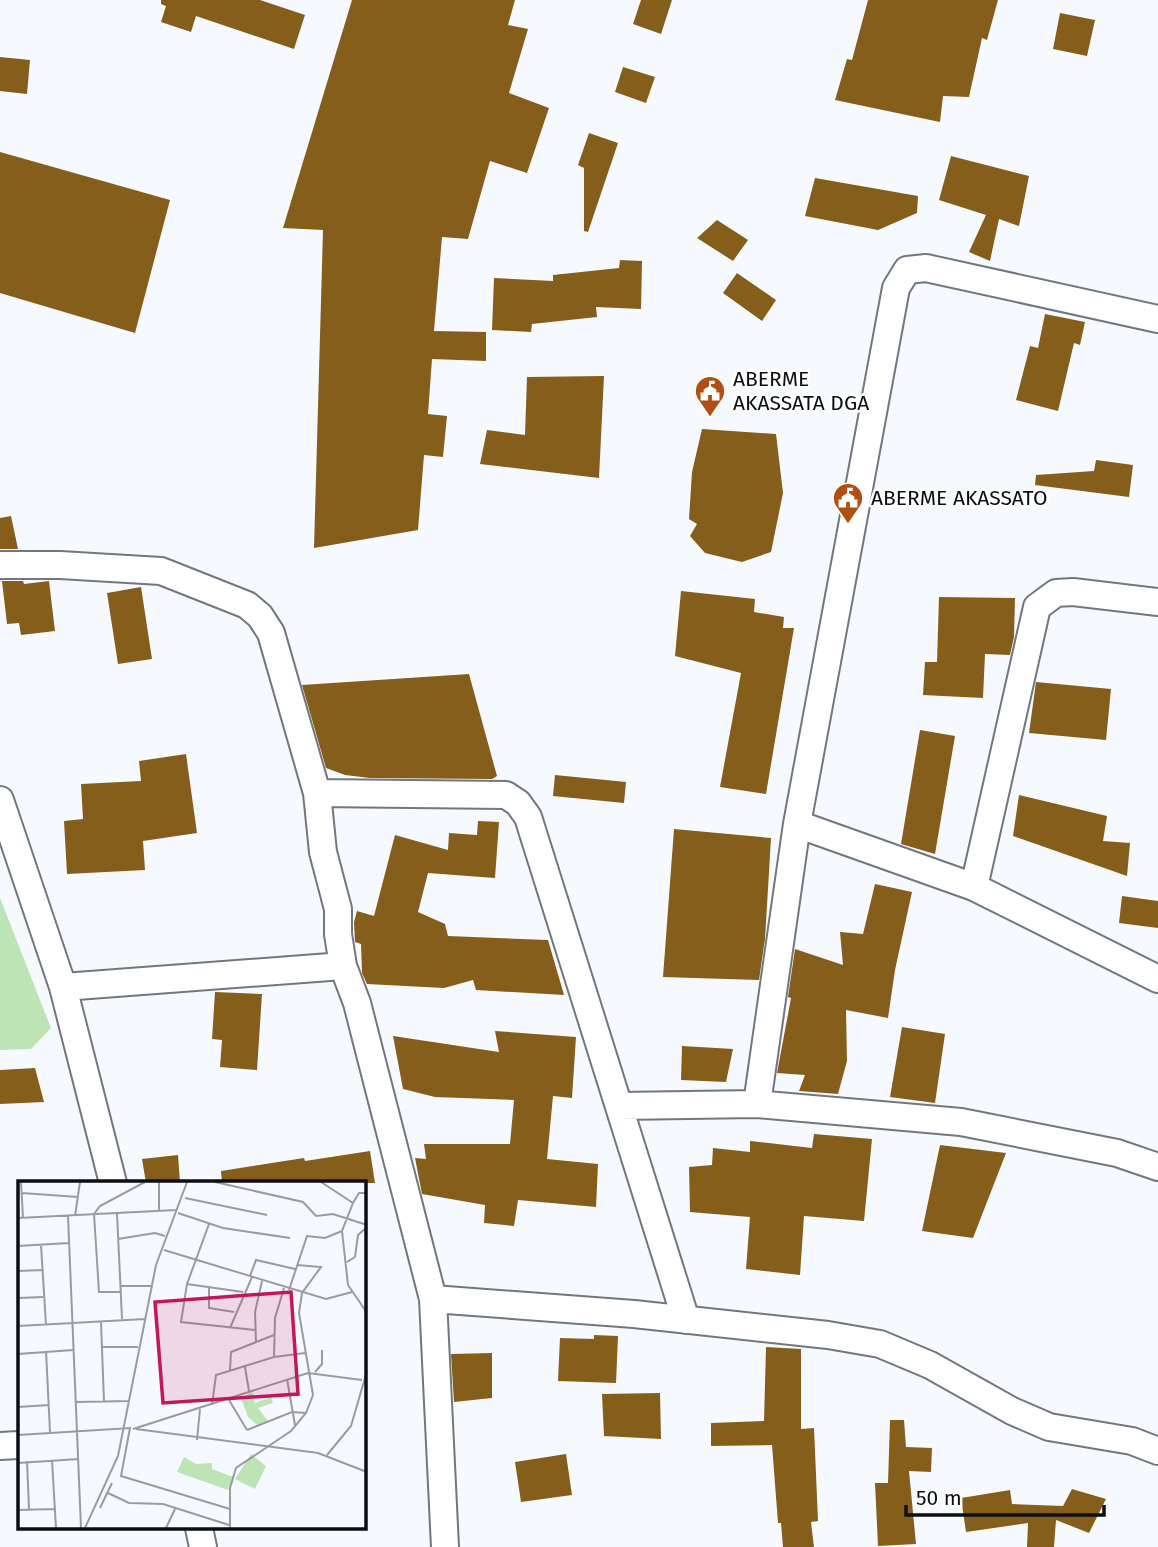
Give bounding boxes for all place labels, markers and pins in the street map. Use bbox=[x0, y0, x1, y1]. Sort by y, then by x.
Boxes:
place label: ABERME AKASSATA DGA bbox=[733, 366, 869, 416]
public building icon: ABERME AKASSATA DGA bbox=[693, 374, 727, 418]
public building icon: ABERME AKASSATO bbox=[831, 481, 865, 525]
place label: ABERME AKASSATO bbox=[871, 485, 1047, 511]

